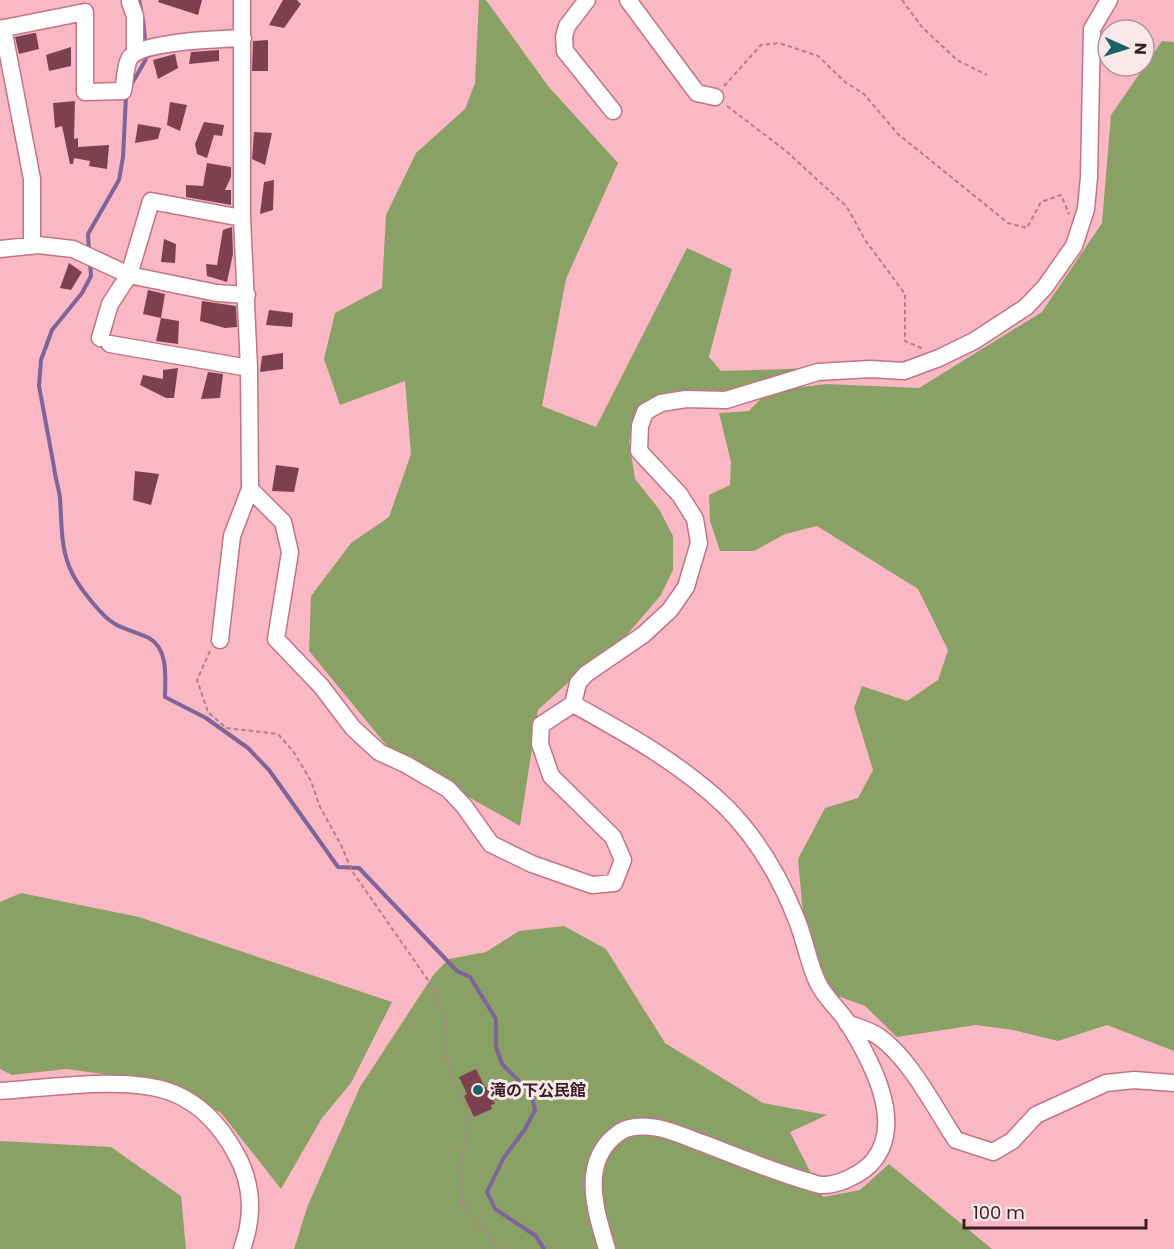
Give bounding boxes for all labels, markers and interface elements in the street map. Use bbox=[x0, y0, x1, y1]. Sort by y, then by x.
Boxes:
north arrow bbox=[1096, 18, 1156, 78]
text: N bbox=[1129, 42, 1152, 55]
place label: 滝の下公民館 bbox=[490, 1079, 586, 1102]
marker: 滝の下公民館 bbox=[471, 1083, 485, 1097]
scale bar bbox=[964, 1192, 1146, 1230]
text: 100 m bbox=[973, 1200, 1025, 1225]

